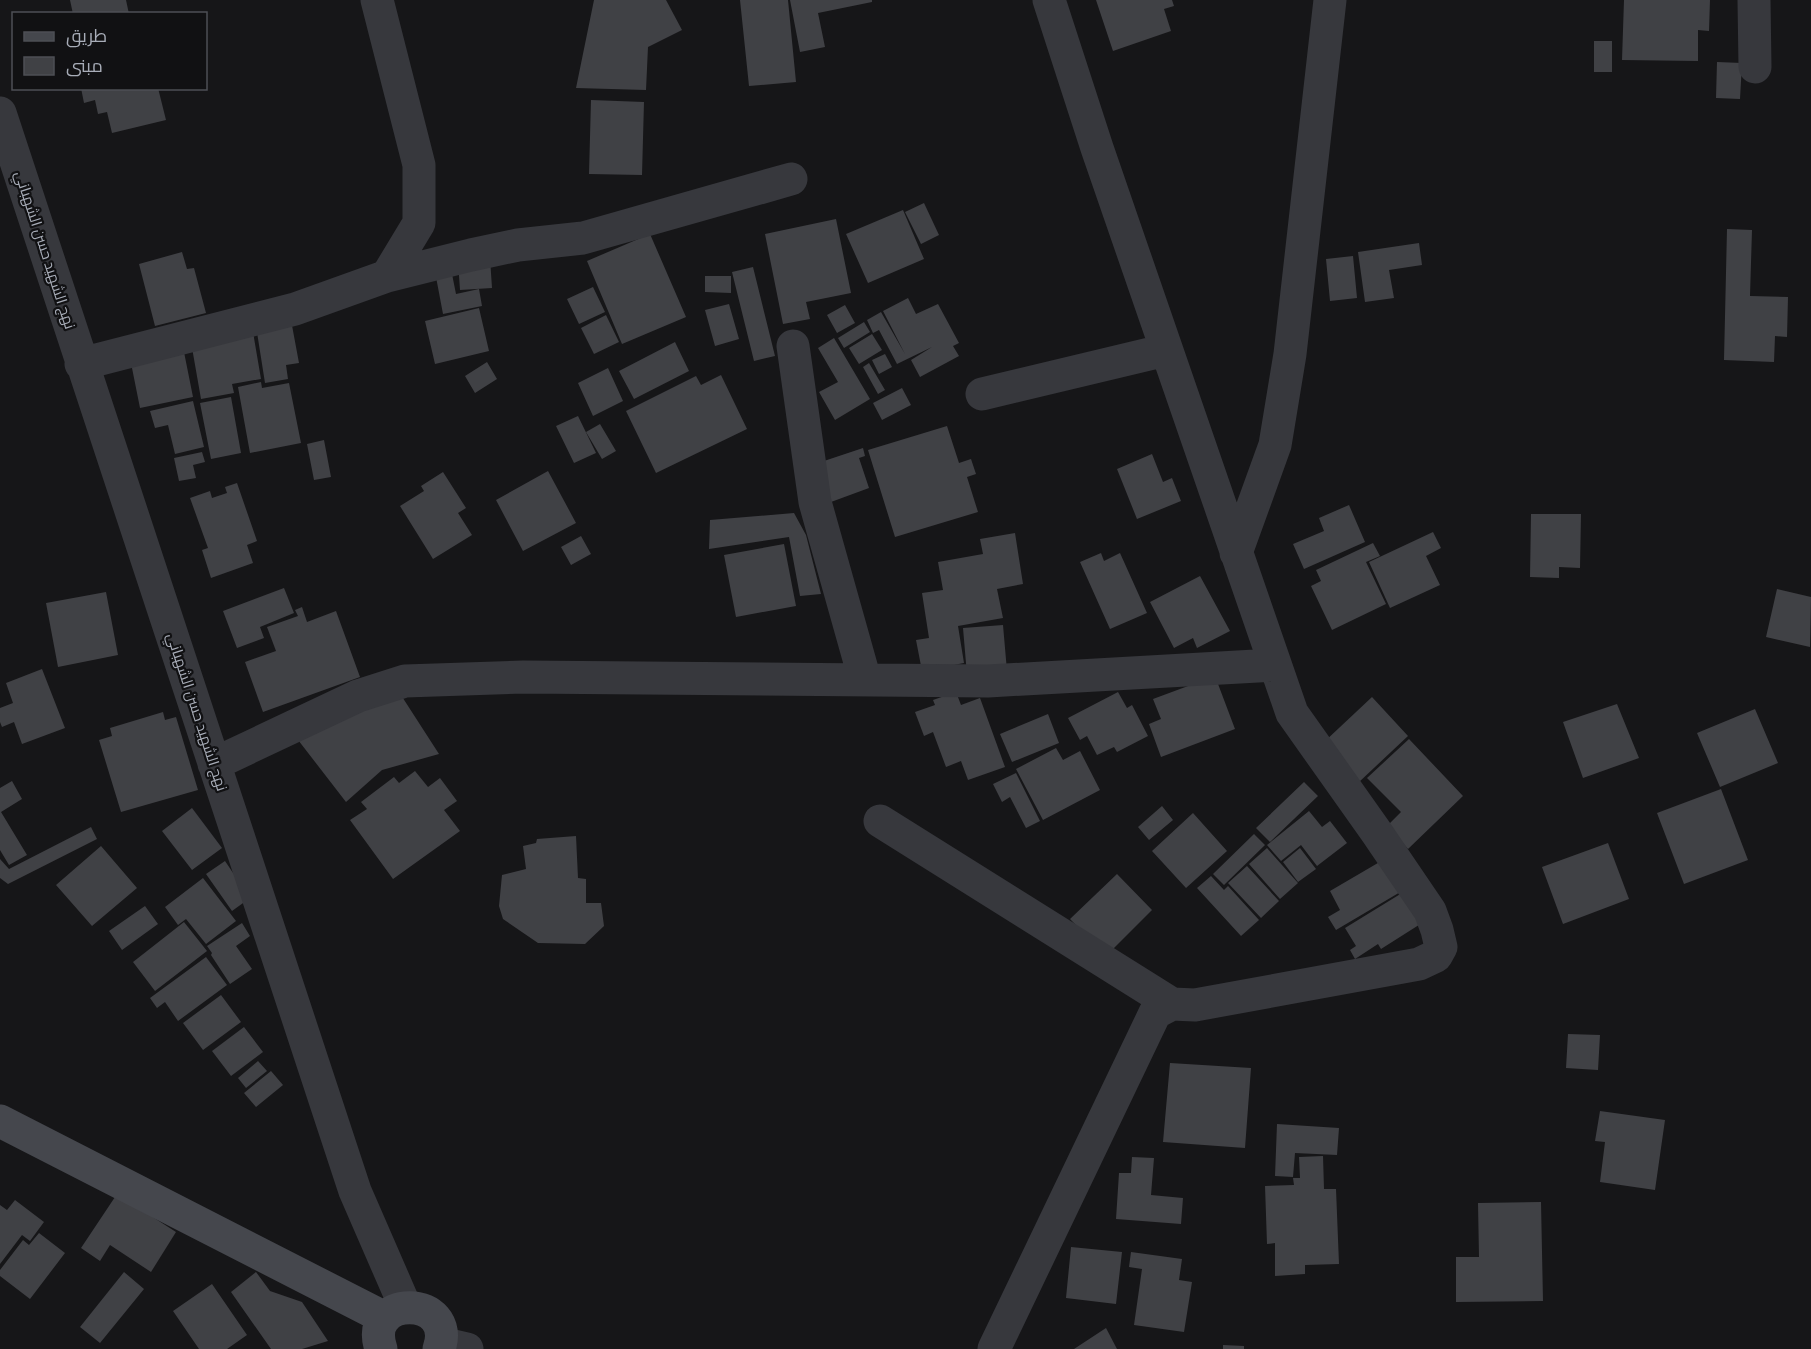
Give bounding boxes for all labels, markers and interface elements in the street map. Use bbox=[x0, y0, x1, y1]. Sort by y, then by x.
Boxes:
legend bbox=[12, 12, 207, 90]
text: طريق bbox=[66, 25, 107, 48]
text: مبنى bbox=[66, 55, 103, 77]
street label: نهج الشهيد حسن الشهباني bbox=[8, 169, 79, 332]
street label: نهج الشهيد حسن الشهباني bbox=[160, 631, 231, 794]

